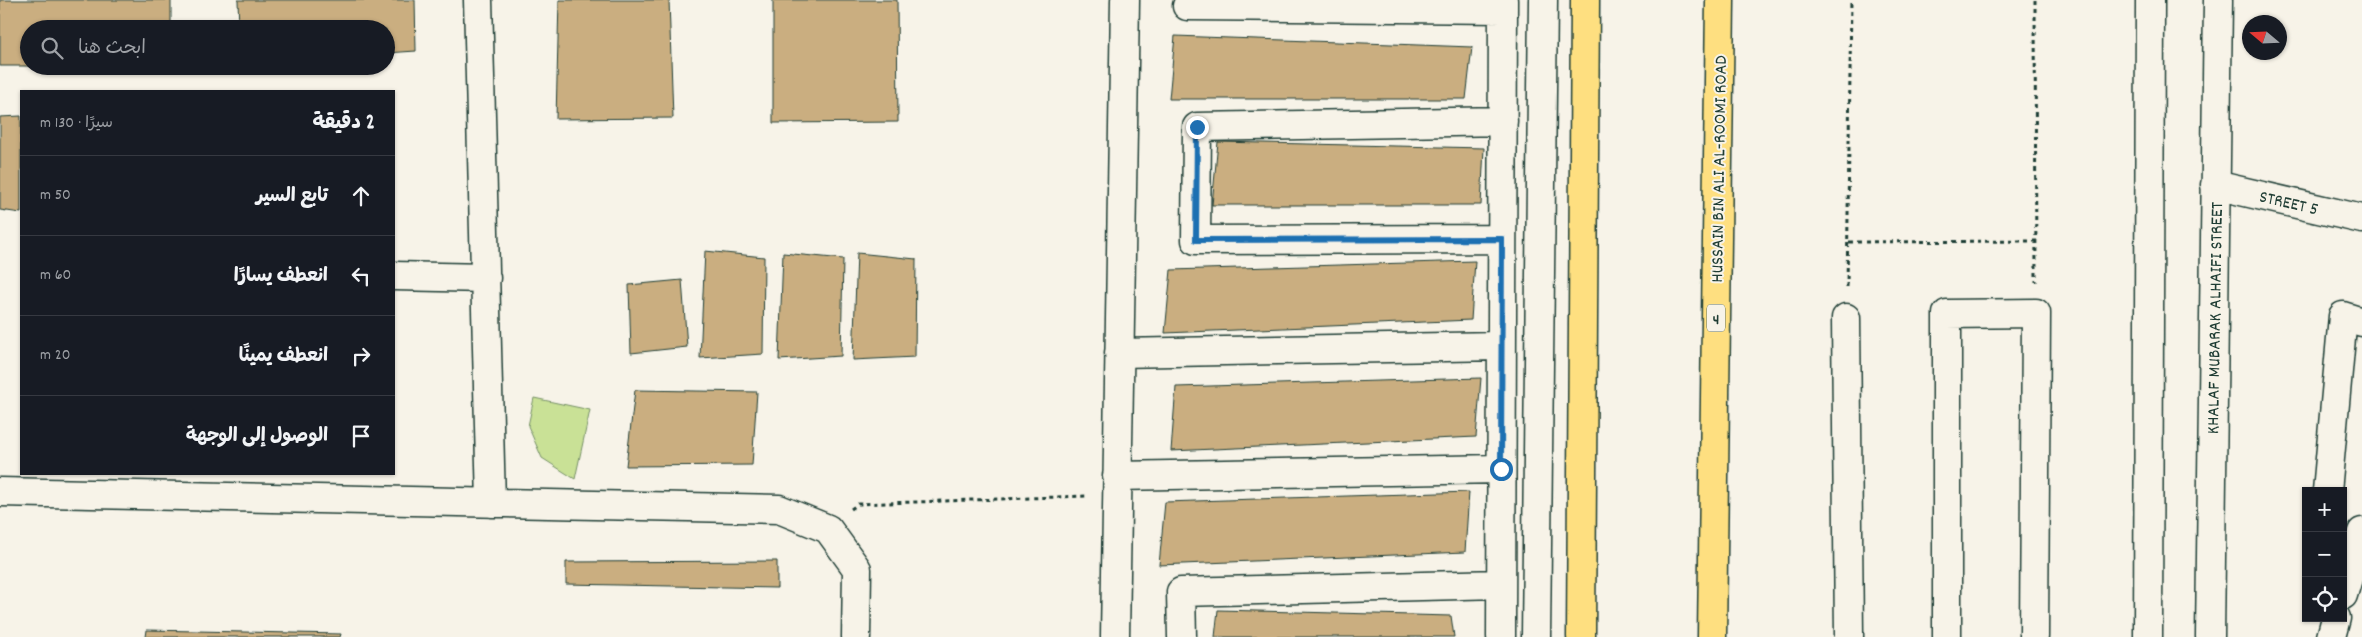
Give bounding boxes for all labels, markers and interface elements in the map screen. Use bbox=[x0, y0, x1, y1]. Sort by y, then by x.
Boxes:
north arrow bbox=[2242, 15, 2287, 60]
search box bbox=[20, 20, 395, 75]
icon: search bbox=[38, 34, 66, 62]
text: ابحث هنا bbox=[78, 36, 146, 63]
street label: HUSSAIN BIN ALI AL-ROOMI ROAD bbox=[1706, 55, 1735, 283]
text: 2 دقيقة bbox=[313, 109, 375, 139]
text: سيرًا · 130 m bbox=[40, 112, 113, 135]
route end bbox=[1186, 116, 1209, 139]
icon: ahead bbox=[347, 182, 375, 210]
text: 50 m bbox=[40, 184, 71, 207]
text: تابع السير bbox=[256, 184, 328, 211]
street label: STREET 5 bbox=[2256, 186, 2320, 223]
street label: KHALAF MUBARAK ALHAIFI STREET bbox=[2202, 202, 2231, 434]
icon: left bbox=[347, 262, 375, 290]
text: 60 m bbox=[40, 264, 71, 287]
text: انعطف يسارًا bbox=[234, 264, 328, 291]
road number: 4 bbox=[1707, 304, 1725, 332]
icon: right bbox=[347, 342, 375, 370]
text: 20 m bbox=[40, 344, 70, 367]
text: انعطف يمينًا bbox=[239, 344, 328, 371]
icon: arrive bbox=[347, 422, 375, 450]
text: الوصول إلى الوجهة bbox=[186, 424, 328, 451]
route start bbox=[1490, 458, 1513, 481]
map controls bbox=[2302, 487, 2347, 622]
button: + bbox=[2302, 487, 2347, 532]
button: − bbox=[2302, 532, 2347, 577]
button: locate bbox=[2302, 577, 2347, 622]

